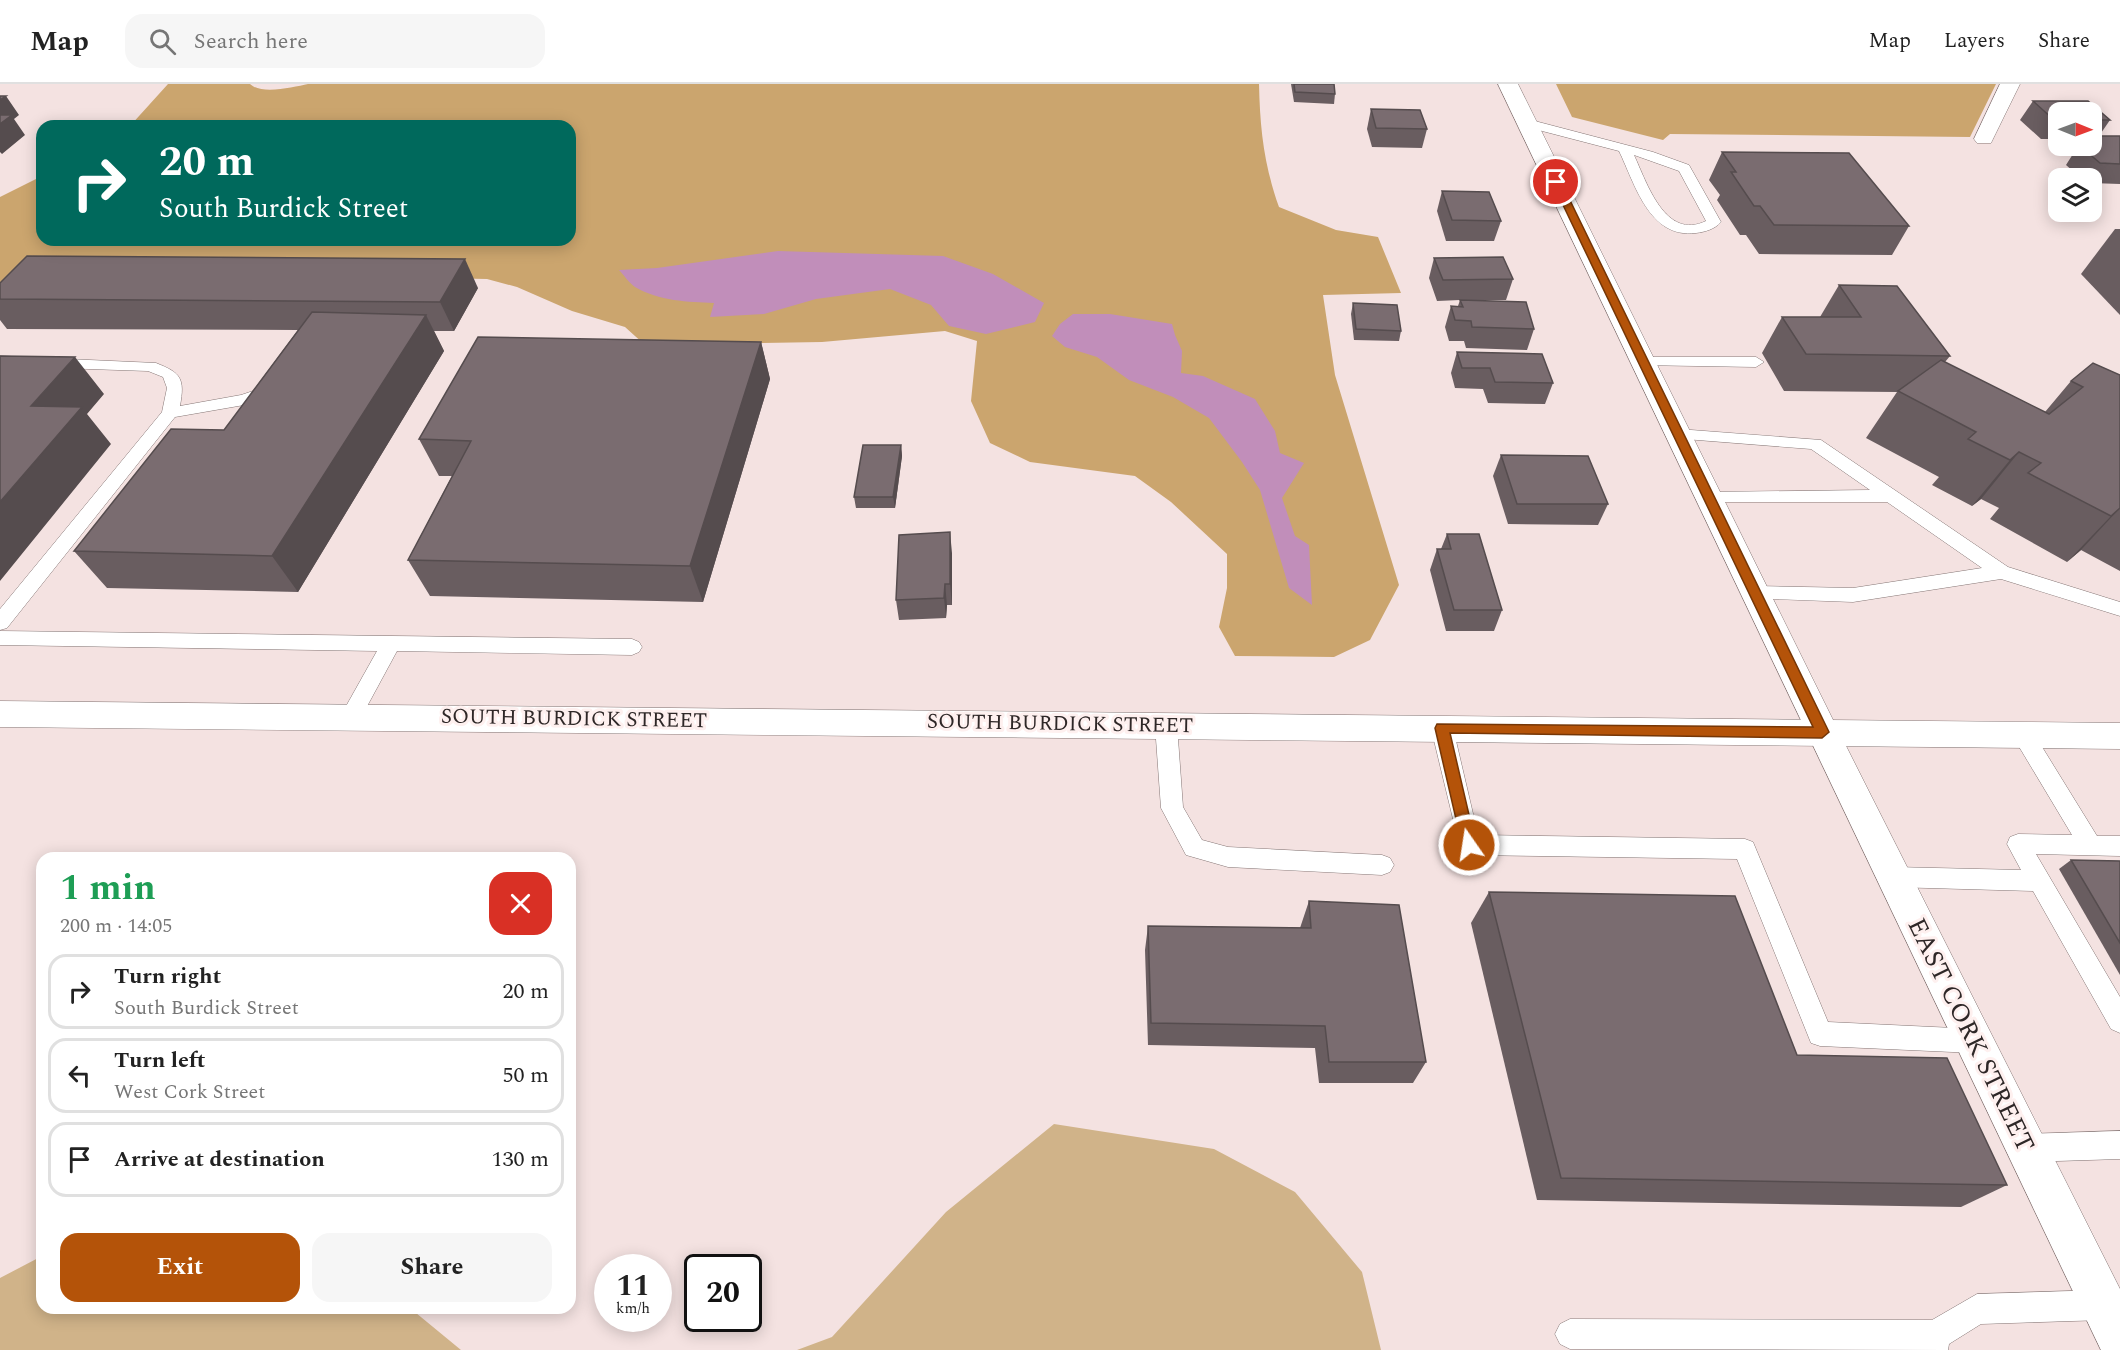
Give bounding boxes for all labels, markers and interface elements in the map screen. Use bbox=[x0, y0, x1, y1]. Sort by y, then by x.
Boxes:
search box bbox=[125, 14, 545, 68]
text: Map bbox=[30, 20, 89, 63]
icon: search bbox=[146, 25, 179, 58]
text: Search here bbox=[194, 25, 308, 58]
text: Map bbox=[1869, 25, 1911, 57]
text: Layers bbox=[1944, 25, 2005, 57]
text: Share bbox=[2038, 25, 2090, 57]
north arrow bbox=[2048, 102, 2102, 156]
map controls bbox=[2048, 102, 2102, 222]
text: 20 m bbox=[159, 131, 254, 194]
icon: right bbox=[60, 144, 138, 222]
pin bbox=[1530, 156, 1581, 207]
icon: arrive bbox=[1539, 165, 1572, 198]
button: layers bbox=[2048, 168, 2102, 222]
text: South Burdick Street bbox=[159, 188, 408, 230]
street label: SOUTH BURDICK STREET bbox=[441, 701, 707, 737]
street label: SOUTH BURDICK STREET bbox=[927, 706, 1193, 742]
position arrow bbox=[1437, 813, 1501, 877]
text: 1 min bbox=[60, 861, 156, 916]
button: close bbox=[489, 872, 552, 935]
text: 200 m · 14:05 bbox=[60, 911, 172, 941]
street label: EAST CORK STREET bbox=[1897, 911, 2045, 1159]
text: Turn right bbox=[114, 960, 221, 993]
icon: right bbox=[63, 975, 96, 1008]
text: 20 m bbox=[503, 975, 549, 1008]
text: South Burdick Street bbox=[114, 993, 299, 1023]
text: Turn left bbox=[114, 1044, 206, 1077]
icon: left bbox=[63, 1059, 96, 1092]
text: 50 m bbox=[503, 1059, 549, 1092]
text: West Cork Street bbox=[114, 1077, 265, 1107]
icon: arrive bbox=[63, 1143, 96, 1176]
text: Arrive at destination bbox=[114, 1143, 325, 1176]
text: 130 m bbox=[492, 1143, 549, 1176]
button: Exit bbox=[60, 1233, 300, 1302]
button: Share bbox=[312, 1233, 552, 1302]
speed limit sign: 20 bbox=[684, 1254, 762, 1332]
text: 11 bbox=[616, 1263, 650, 1309]
text: km/h bbox=[616, 1297, 650, 1320]

